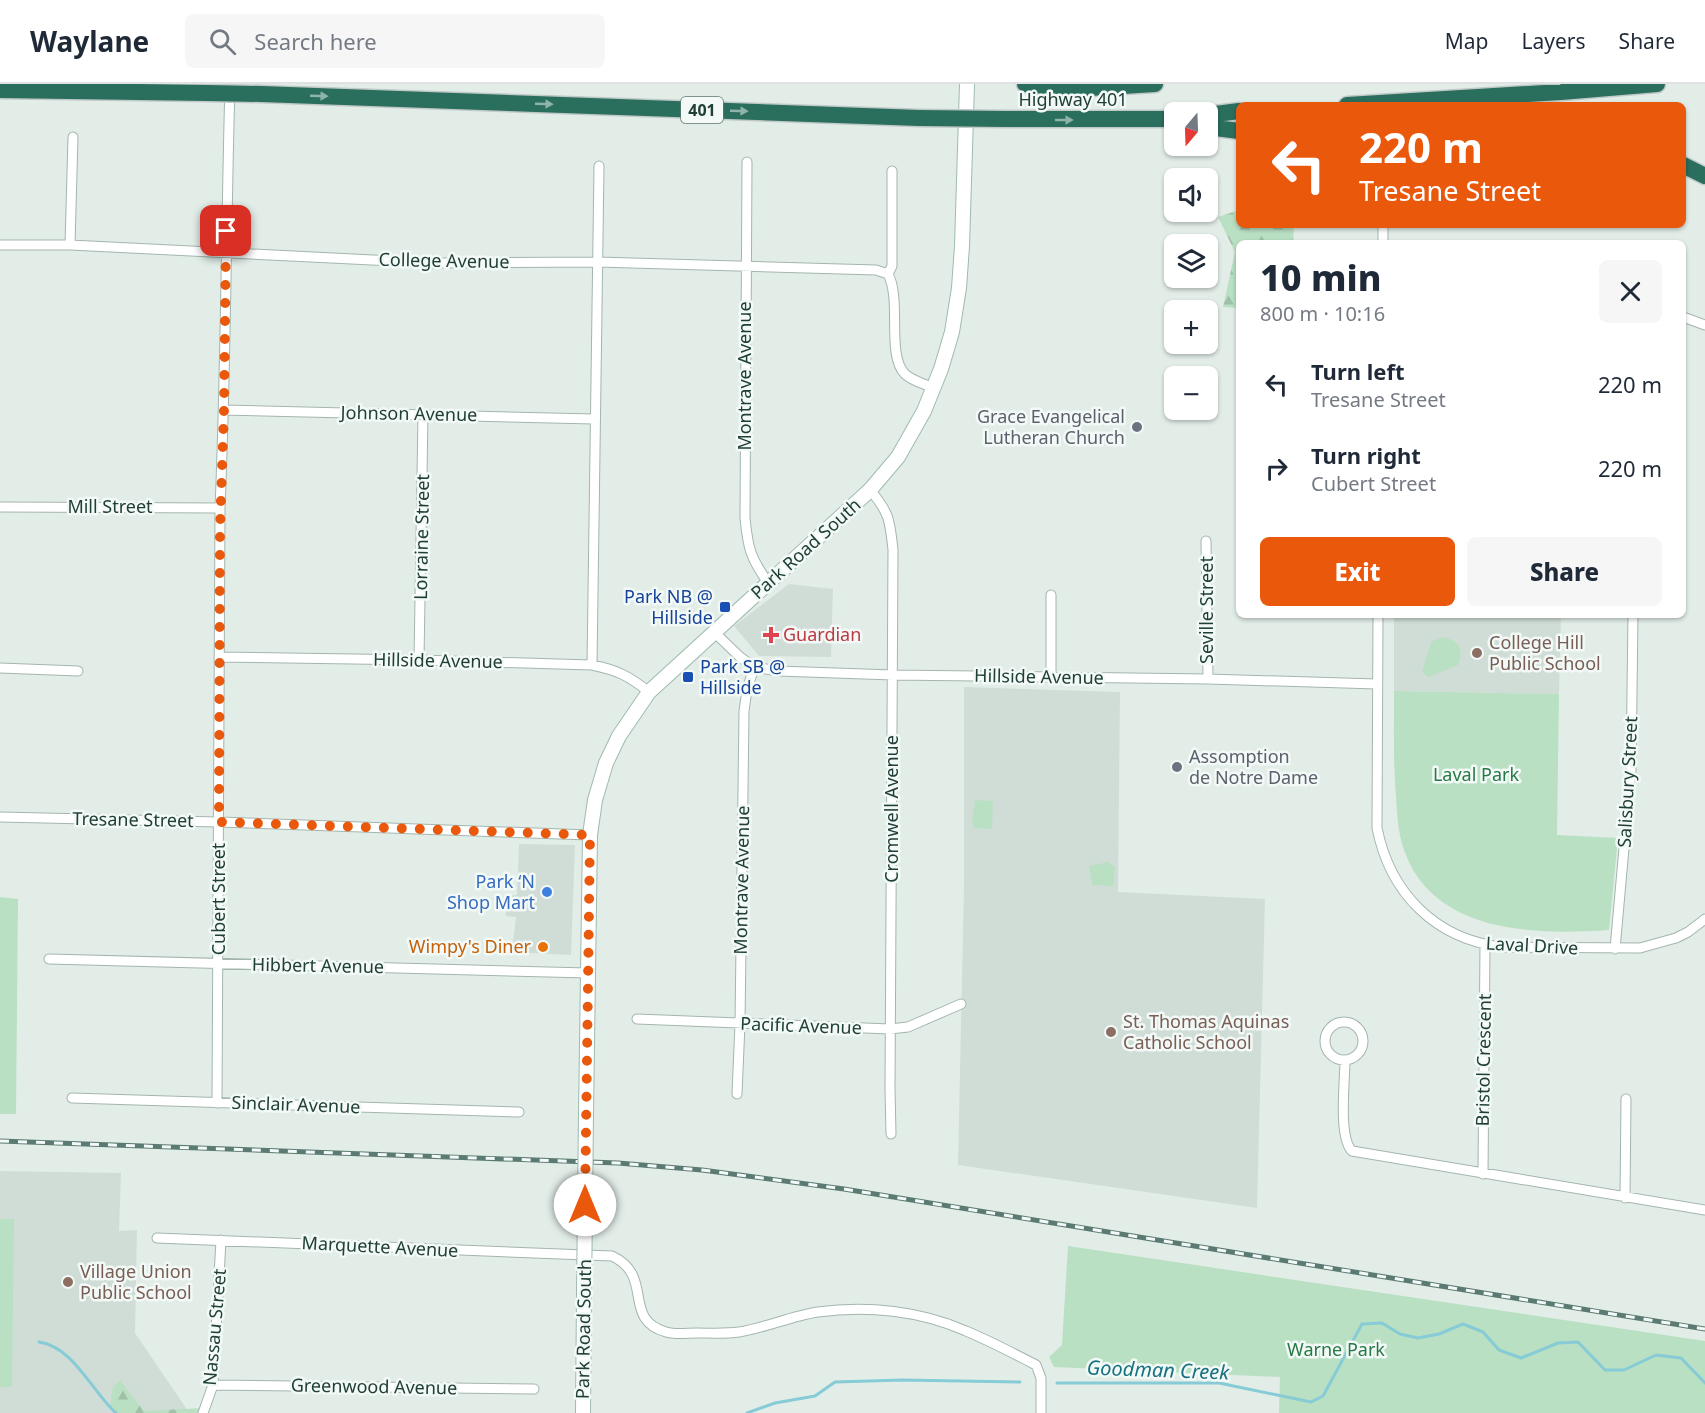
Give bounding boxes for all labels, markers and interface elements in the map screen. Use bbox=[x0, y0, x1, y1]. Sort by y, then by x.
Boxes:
search box bbox=[185, 14, 605, 68]
text: Waylane bbox=[30, 22, 149, 60]
icon: search bbox=[206, 25, 239, 58]
text: Search here bbox=[254, 26, 377, 56]
text: Map bbox=[1445, 27, 1489, 55]
text: Layers bbox=[1522, 27, 1586, 55]
text: Share bbox=[1619, 27, 1675, 55]
street label: Highway 401 bbox=[1018, 87, 1128, 111]
one-way arrow bbox=[310, 92, 329, 101]
road number: 401 bbox=[681, 97, 723, 123]
one-way arrow bbox=[535, 100, 554, 109]
north arrow bbox=[1164, 102, 1218, 156]
map controls bbox=[1164, 102, 1218, 420]
one-way arrow bbox=[729, 107, 748, 116]
one-way arrow bbox=[1055, 115, 1074, 125]
text: 220 m bbox=[1359, 118, 1483, 175]
icon: left bbox=[1260, 126, 1338, 204]
button: sound bbox=[1164, 168, 1218, 222]
text: Tresane Street bbox=[1359, 172, 1541, 209]
pin bbox=[200, 205, 251, 256]
icon: arrive bbox=[209, 214, 242, 247]
button: layers bbox=[1164, 234, 1218, 288]
street label: College Avenue bbox=[378, 247, 510, 273]
text: 10 min bbox=[1260, 253, 1381, 302]
button: close bbox=[1599, 260, 1662, 323]
button: + bbox=[1164, 300, 1218, 354]
text: 800 m · 10:16 bbox=[1260, 300, 1385, 327]
street label: Montrave Avenue bbox=[732, 301, 756, 451]
text: Turn left bbox=[1311, 356, 1405, 386]
button: − bbox=[1164, 366, 1218, 420]
icon: left bbox=[1260, 368, 1293, 401]
text: 220 m bbox=[1598, 369, 1662, 399]
text: Tresane Street bbox=[1311, 386, 1446, 413]
street label: Johnson Avenue bbox=[339, 400, 478, 426]
place label: Grace Evangelical Lutheran Church bbox=[977, 404, 1125, 449]
marker: Grace Evangelical Lutheran Church bbox=[1130, 420, 1144, 434]
text: Turn right bbox=[1311, 440, 1421, 470]
icon: right bbox=[1260, 452, 1293, 485]
text: 220 m bbox=[1598, 453, 1662, 483]
text: Cubert Street bbox=[1311, 470, 1436, 497]
street label: Lorraine Street bbox=[408, 473, 434, 600]
street label: Park Road South bbox=[745, 492, 865, 604]
street label: Mill Street bbox=[67, 494, 153, 518]
button: Exit bbox=[1260, 537, 1455, 606]
button: Share bbox=[1467, 537, 1662, 606]
street label: Seville Street bbox=[1194, 556, 1218, 664]
place label: Park NB @ Hillside bbox=[624, 584, 713, 629]
marker: Park NB @ Hillside bbox=[718, 600, 732, 614]
place label: Guardian bbox=[783, 622, 861, 646]
marker: Guardian bbox=[764, 628, 778, 642]
place label: College Hill Public School bbox=[1489, 630, 1601, 675]
marker: College Hill Public School bbox=[1470, 646, 1484, 660]
street label: Hillside Avenue bbox=[373, 647, 503, 673]
place label: Park SB @ Hillside bbox=[700, 654, 785, 699]
street label: Hillside Avenue bbox=[974, 663, 1104, 689]
marker: Park SB @ Hillside bbox=[681, 670, 695, 684]
street label: Salisbury Street bbox=[1612, 715, 1642, 848]
street label: Cromwell Avenue bbox=[879, 735, 903, 883]
place label: Assomption de Notre Dame bbox=[1189, 744, 1318, 789]
marker: Assomption de Notre Dame bbox=[1170, 760, 1184, 774]
park label: Laval Park bbox=[1433, 762, 1519, 786]
street label: Montrave Avenue bbox=[728, 805, 754, 955]
street label: Tresane Street bbox=[72, 806, 194, 832]
street label: Cubert Street bbox=[206, 842, 230, 955]
place label: Park ‘N Shop Mart bbox=[447, 869, 535, 914]
marker: Park ‘N Shop Mart bbox=[540, 885, 554, 899]
street label: Laval Drive bbox=[1485, 931, 1579, 959]
place label: Wimpy's Diner bbox=[409, 934, 532, 958]
marker: Wimpy's Diner bbox=[536, 940, 550, 954]
street label: Hibbert Avenue bbox=[252, 952, 384, 978]
street label: Bristol Crescent bbox=[1470, 993, 1496, 1127]
place label: St. Thomas Aquinas Catholic School bbox=[1123, 1009, 1289, 1054]
street label: Pacific Avenue bbox=[740, 1011, 862, 1039]
marker: St. Thomas Aquinas Catholic School bbox=[1104, 1025, 1118, 1039]
street label: Sinclair Avenue bbox=[231, 1090, 361, 1118]
position arrow bbox=[553, 1173, 617, 1237]
street label: Marquette Avenue bbox=[301, 1230, 459, 1262]
place label: Village Union Public School bbox=[80, 1259, 192, 1304]
street label: Park Road South bbox=[570, 1259, 596, 1399]
street label: Nassau Street bbox=[197, 1267, 231, 1386]
marker: Village Union Public School bbox=[61, 1275, 75, 1289]
park label: Warne Park bbox=[1287, 1337, 1385, 1361]
water label: Goodman Creek bbox=[1086, 1354, 1231, 1386]
street label: Greenwood Avenue bbox=[291, 1373, 457, 1399]

